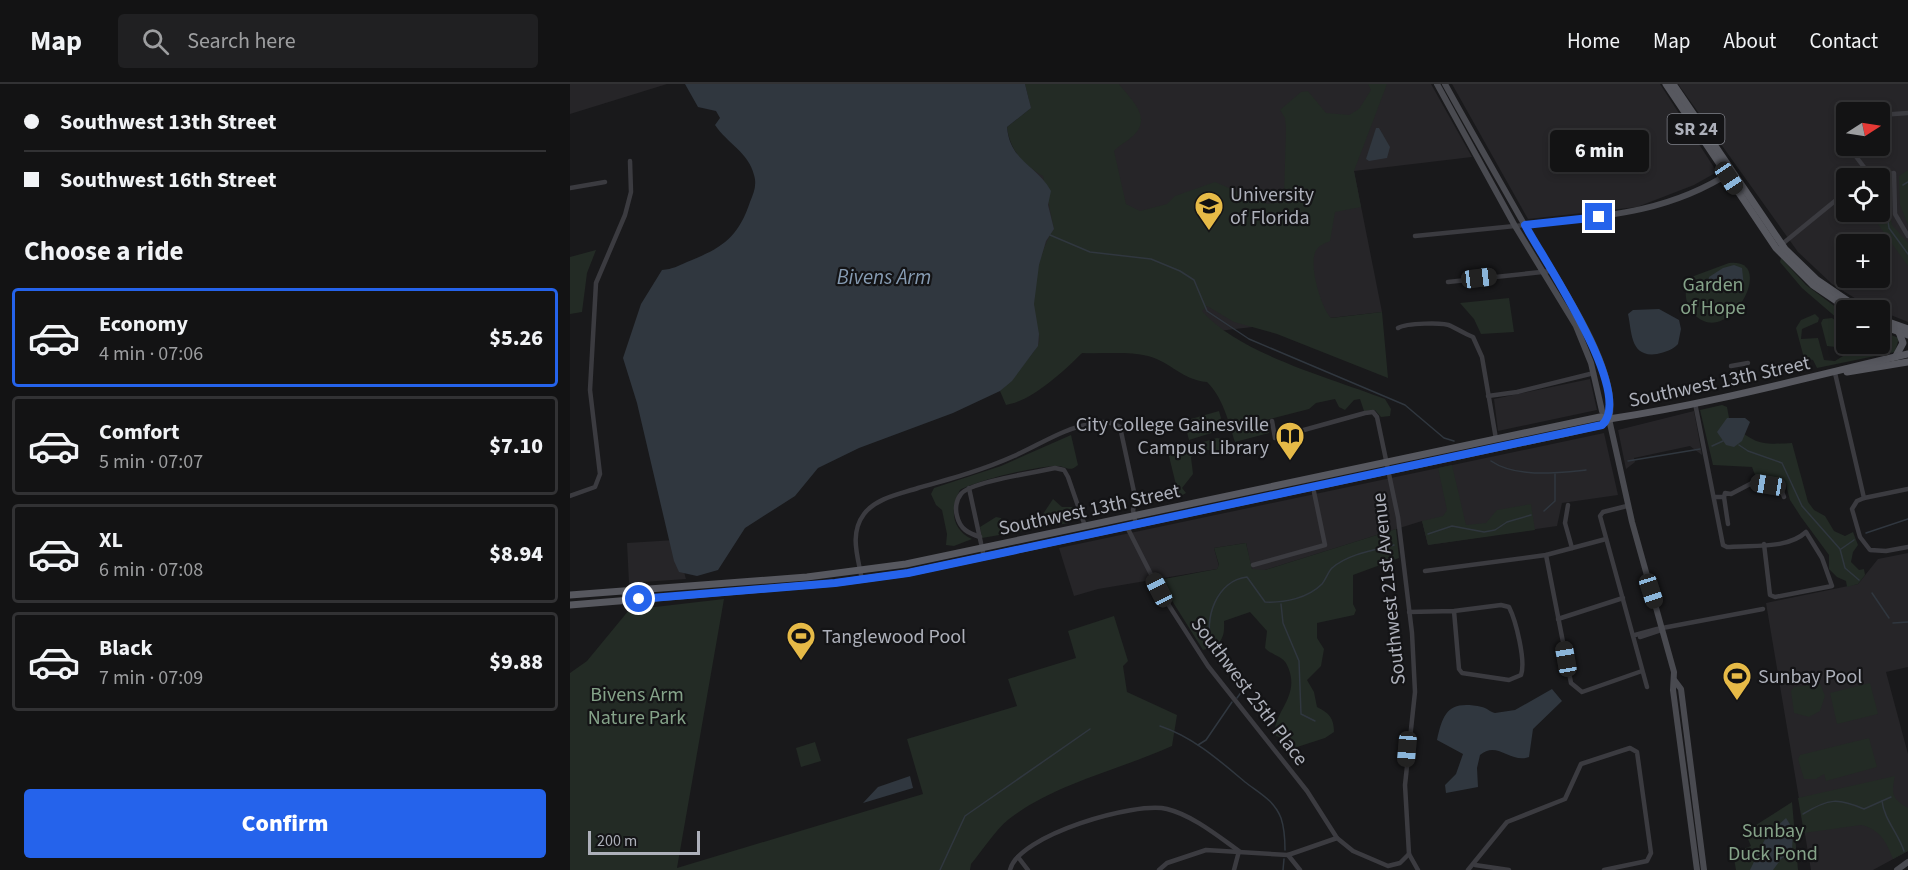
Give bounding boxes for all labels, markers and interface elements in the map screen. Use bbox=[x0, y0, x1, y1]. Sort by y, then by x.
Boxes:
search box bbox=[118, 14, 538, 68]
text: Map bbox=[30, 21, 82, 61]
icon: search bbox=[139, 25, 172, 58]
text: Search here bbox=[187, 25, 296, 57]
text: Home bbox=[1567, 26, 1620, 56]
text: Map bbox=[1653, 26, 1691, 56]
text: About bbox=[1724, 26, 1776, 56]
text: Contact bbox=[1809, 26, 1878, 56]
north arrow bbox=[1836, 102, 1890, 156]
map controls bbox=[1836, 102, 1890, 354]
text: Southwest 13th Street bbox=[60, 106, 277, 138]
road number: SR 24 bbox=[1668, 114, 1724, 144]
callout: 6 min bbox=[1550, 130, 1648, 172]
text: 6 min bbox=[1575, 137, 1624, 165]
car bbox=[1711, 158, 1747, 198]
text: Southwest 16th Street bbox=[60, 164, 277, 196]
button: locate bbox=[1836, 168, 1890, 222]
place label: University of Florida bbox=[1230, 181, 1315, 232]
school or university icon: University of Florida bbox=[1193, 190, 1225, 232]
route end bbox=[1585, 203, 1612, 230]
text: Choose a ride bbox=[24, 232, 184, 271]
button: + bbox=[1836, 234, 1890, 288]
water label: Bivens Arm bbox=[837, 262, 931, 292]
car bbox=[1460, 267, 1498, 289]
park label: Garden of Hope bbox=[1680, 271, 1746, 322]
button: − bbox=[1836, 300, 1890, 354]
text: Economy bbox=[99, 308, 188, 340]
icon: car bbox=[27, 311, 81, 365]
text: $5.26 bbox=[489, 322, 543, 354]
text: 4 min · 07:06 bbox=[99, 340, 203, 368]
street label: Southwest 13th Street bbox=[1626, 349, 1813, 415]
place label: City College Gainesville Campus Library bbox=[1076, 411, 1270, 462]
text: Comfort bbox=[99, 416, 180, 448]
icon: car bbox=[27, 419, 81, 473]
library icon: City College Gainesville Campus Library bbox=[1274, 420, 1306, 462]
text: $7.10 bbox=[489, 430, 543, 462]
text: 5 min · 07:07 bbox=[99, 448, 203, 476]
car bbox=[1749, 473, 1787, 497]
street label: Southwest 13th Street bbox=[996, 477, 1183, 543]
street label: Southwest 21st Avenue bbox=[1365, 491, 1413, 686]
text: XL bbox=[99, 524, 123, 556]
icon: car bbox=[27, 527, 81, 581]
text: $8.94 bbox=[489, 538, 543, 570]
text: 6 min · 07:08 bbox=[99, 556, 203, 584]
car bbox=[1143, 570, 1175, 610]
car bbox=[1637, 571, 1665, 611]
route start bbox=[625, 585, 652, 612]
street label: Southwest 25th Place bbox=[1184, 611, 1314, 772]
sports icon: Tanglewood Pool bbox=[785, 620, 817, 662]
place label: Tanglewood Pool bbox=[822, 623, 966, 651]
text: Black bbox=[99, 632, 153, 664]
icon: car bbox=[27, 635, 81, 689]
car bbox=[1554, 640, 1578, 678]
text: $9.88 bbox=[489, 646, 543, 678]
sports icon: Sunbay Pool bbox=[1721, 660, 1753, 702]
place label: Sunbay Pool bbox=[1758, 663, 1862, 691]
text: 7 min · 07:09 bbox=[99, 664, 203, 692]
park label: Bivens Arm Nature Park bbox=[588, 681, 686, 732]
car bbox=[1396, 730, 1418, 768]
button: Confirm bbox=[24, 789, 546, 858]
park label: Sunbay Duck Pond bbox=[1728, 817, 1818, 868]
scale bar bbox=[588, 828, 700, 856]
text: 200 m bbox=[597, 830, 637, 852]

